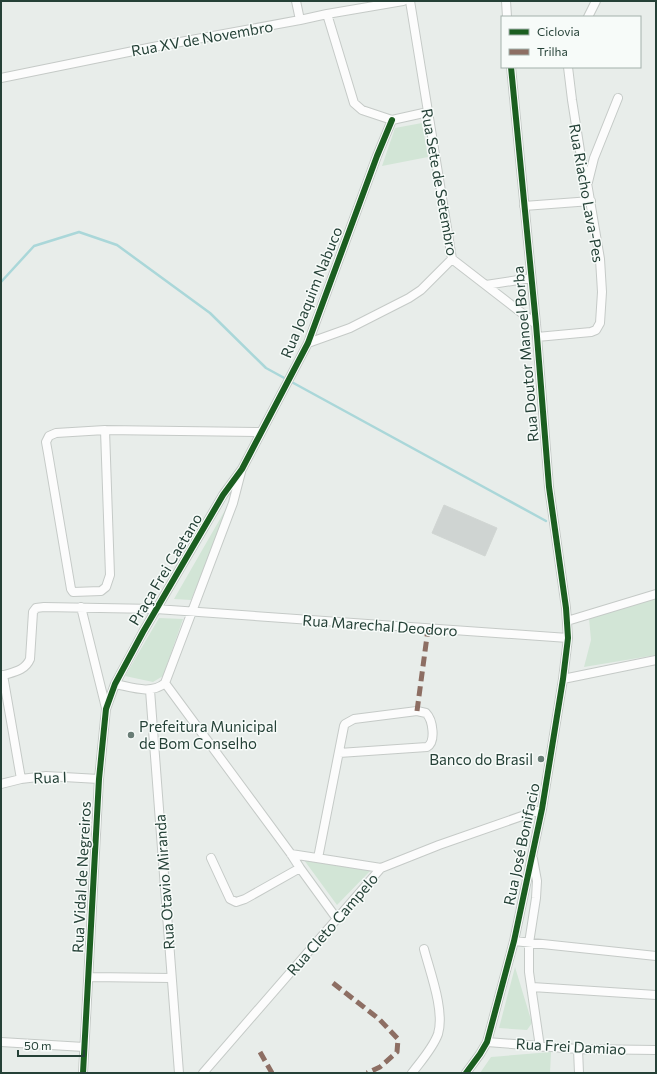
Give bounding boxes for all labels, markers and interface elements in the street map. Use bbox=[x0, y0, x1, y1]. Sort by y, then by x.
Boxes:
legend bbox=[501, 16, 641, 68]
street label: Rua XV de Novembro bbox=[130, 17, 274, 59]
text: Ciclovia bbox=[537, 24, 580, 38]
text: Trilha bbox=[537, 44, 568, 58]
street label: Rua Sete de Setembro bbox=[418, 107, 462, 257]
street label: Rua Riacho Lava-Pes bbox=[566, 122, 608, 264]
street label: Rua Joaquim Nabuco bbox=[276, 224, 346, 360]
street label: Rua Doutor Manoel Borba bbox=[508, 265, 542, 443]
street label: Praça Frei Caetano bbox=[124, 510, 206, 628]
street label: Rua Marechal Deodoro bbox=[302, 611, 458, 639]
place label: Prefeitura Municipal de Bom Conselho bbox=[139, 717, 277, 752]
marker: Prefeitura Municipal de Bom Conselho bbox=[126, 730, 136, 740]
place label: Banco do Brasil bbox=[429, 750, 533, 768]
marker: Banco do Brasil bbox=[536, 754, 546, 764]
street label: Rua I bbox=[33, 767, 67, 787]
street label: Rua José Bonifacio bbox=[499, 781, 543, 907]
street label: Rua Vidal de Negreiros bbox=[68, 800, 94, 953]
street label: Rua Otavio Miranda bbox=[150, 814, 178, 950]
street label: Rua Cleto Campelo bbox=[283, 869, 381, 979]
scale bar bbox=[18, 1032, 84, 1058]
street label: Rua Frei Damiao bbox=[515, 1034, 627, 1058]
text: 50 m bbox=[24, 1038, 52, 1052]

